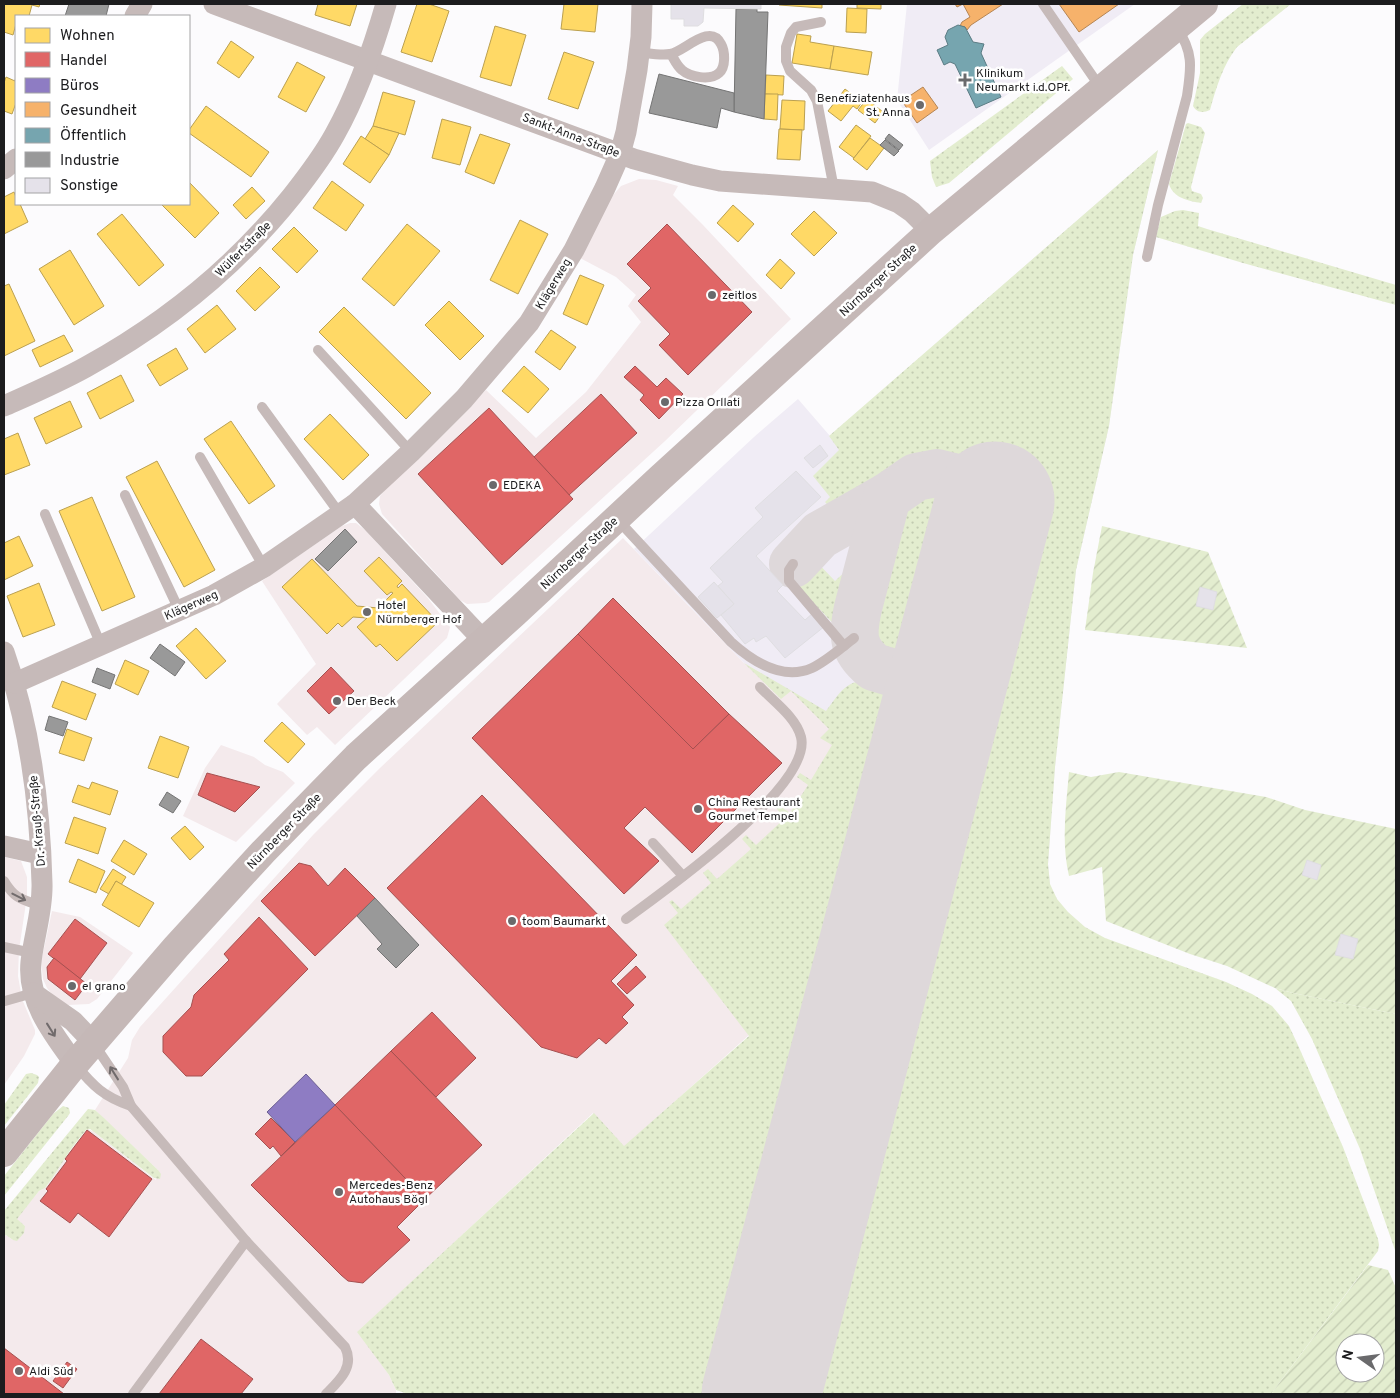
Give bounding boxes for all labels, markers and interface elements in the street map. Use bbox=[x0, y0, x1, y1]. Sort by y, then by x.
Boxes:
legend bbox=[15, 15, 190, 205]
text: Wohnen bbox=[60, 27, 115, 46]
text: Handel bbox=[60, 52, 107, 71]
place label: Klinikum Neumarkt i.d.OPf. bbox=[976, 66, 1071, 96]
marker: Klinikum Neumarkt i.d.OPf. bbox=[958, 73, 972, 87]
text: Büros bbox=[60, 77, 99, 96]
place label: Benefiziatenhaus St. Anna bbox=[817, 91, 910, 121]
marker: Benefiziatenhaus St. Anna bbox=[914, 99, 926, 111]
text: Gesundheit bbox=[60, 102, 137, 121]
street label: Sankt-Anna-Straße bbox=[520, 110, 622, 162]
text: Öffentlich bbox=[60, 126, 127, 146]
text: Industrie bbox=[60, 152, 119, 171]
text: Sonstige bbox=[60, 177, 118, 196]
street label: Wülfertstraße bbox=[212, 218, 275, 281]
street label: Nürnberger Straße bbox=[837, 241, 921, 321]
street label: Klägerweg bbox=[532, 256, 575, 313]
place label: zeitlos bbox=[722, 288, 757, 304]
marker: zeitlos bbox=[706, 289, 718, 301]
place label: Pizza Orllati bbox=[675, 395, 740, 411]
marker: Pizza Orllati bbox=[659, 396, 671, 408]
place label: EDEKA bbox=[503, 478, 541, 494]
marker: EDEKA bbox=[487, 479, 499, 491]
street label: Nürnberger Straße bbox=[538, 514, 622, 594]
street label: Klägerweg bbox=[162, 587, 221, 625]
place label: Hotel Nürnberger Hof bbox=[377, 598, 461, 628]
marker: Hotel Nürnberger Hof bbox=[361, 606, 373, 618]
place label: Der Beck bbox=[347, 694, 396, 710]
marker: Der Beck bbox=[331, 695, 343, 707]
street label: Dr.-Krauß-Straße bbox=[26, 775, 50, 867]
street label: Nürnberger Straße bbox=[244, 790, 325, 873]
place label: China Restaurant Gourmet Tempel bbox=[708, 795, 801, 825]
marker: China Restaurant Gourmet Tempel bbox=[692, 803, 704, 815]
one-way arrow bbox=[12, 892, 27, 902]
place label: toom Baumarkt bbox=[522, 914, 606, 930]
marker: toom Baumarkt bbox=[506, 915, 518, 927]
place label: el grano bbox=[82, 979, 126, 995]
marker: el grano bbox=[66, 980, 78, 992]
one-way arrow bbox=[46, 1023, 57, 1037]
one-way arrow bbox=[108, 1067, 118, 1081]
place label: Mercedes-Benz Autohaus Bögl bbox=[349, 1178, 433, 1208]
marker: Mercedes-Benz Autohaus Bögl bbox=[333, 1186, 345, 1198]
north arrow bbox=[1335, 1333, 1385, 1383]
text: N bbox=[1339, 1348, 1358, 1362]
place label: Aldi Süd bbox=[29, 1364, 74, 1380]
marker: Aldi Süd bbox=[13, 1365, 25, 1377]

